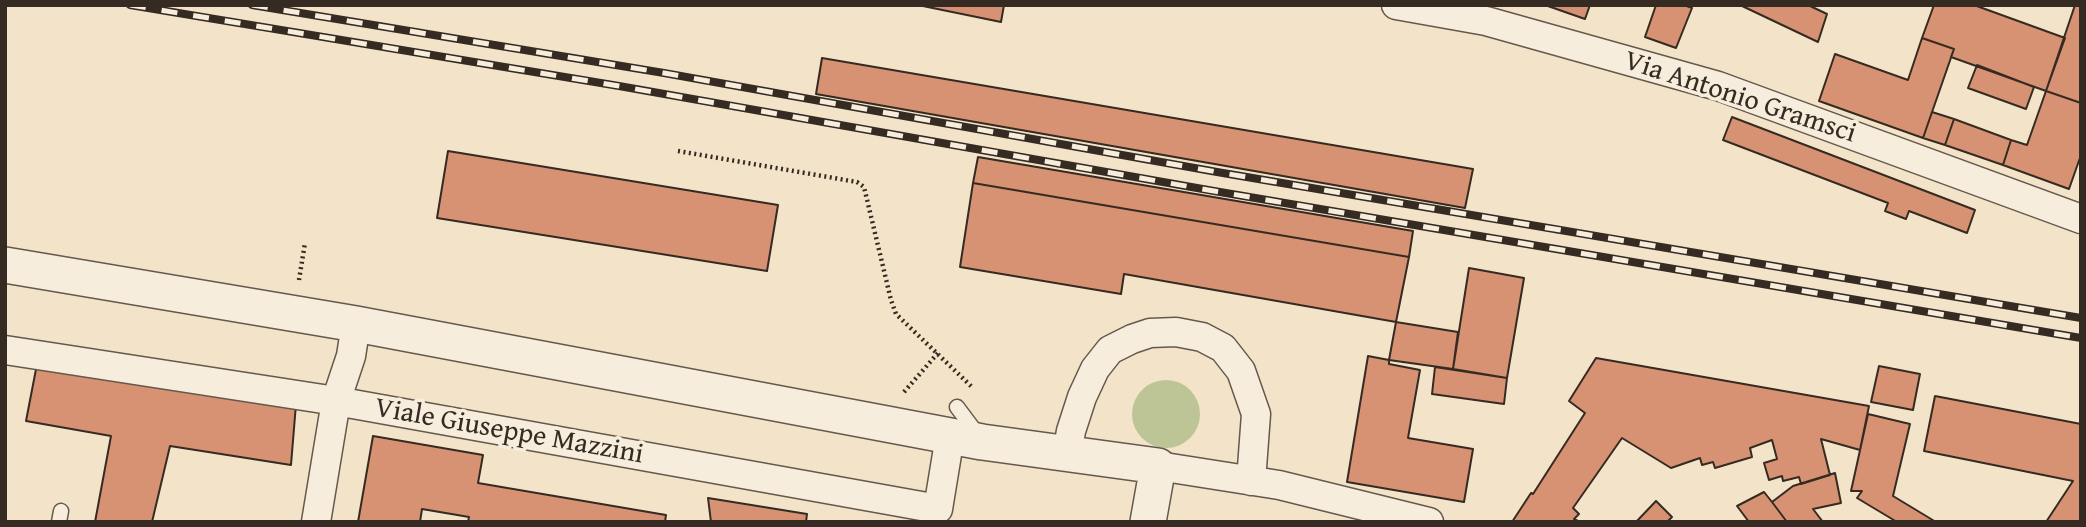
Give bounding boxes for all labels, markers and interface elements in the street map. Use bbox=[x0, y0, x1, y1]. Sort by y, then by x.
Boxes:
street label: Via Antonio Gramsci bbox=[1620, 45, 1860, 151]
street label: Viale Giuseppe Mazzini bbox=[372, 392, 646, 472]

